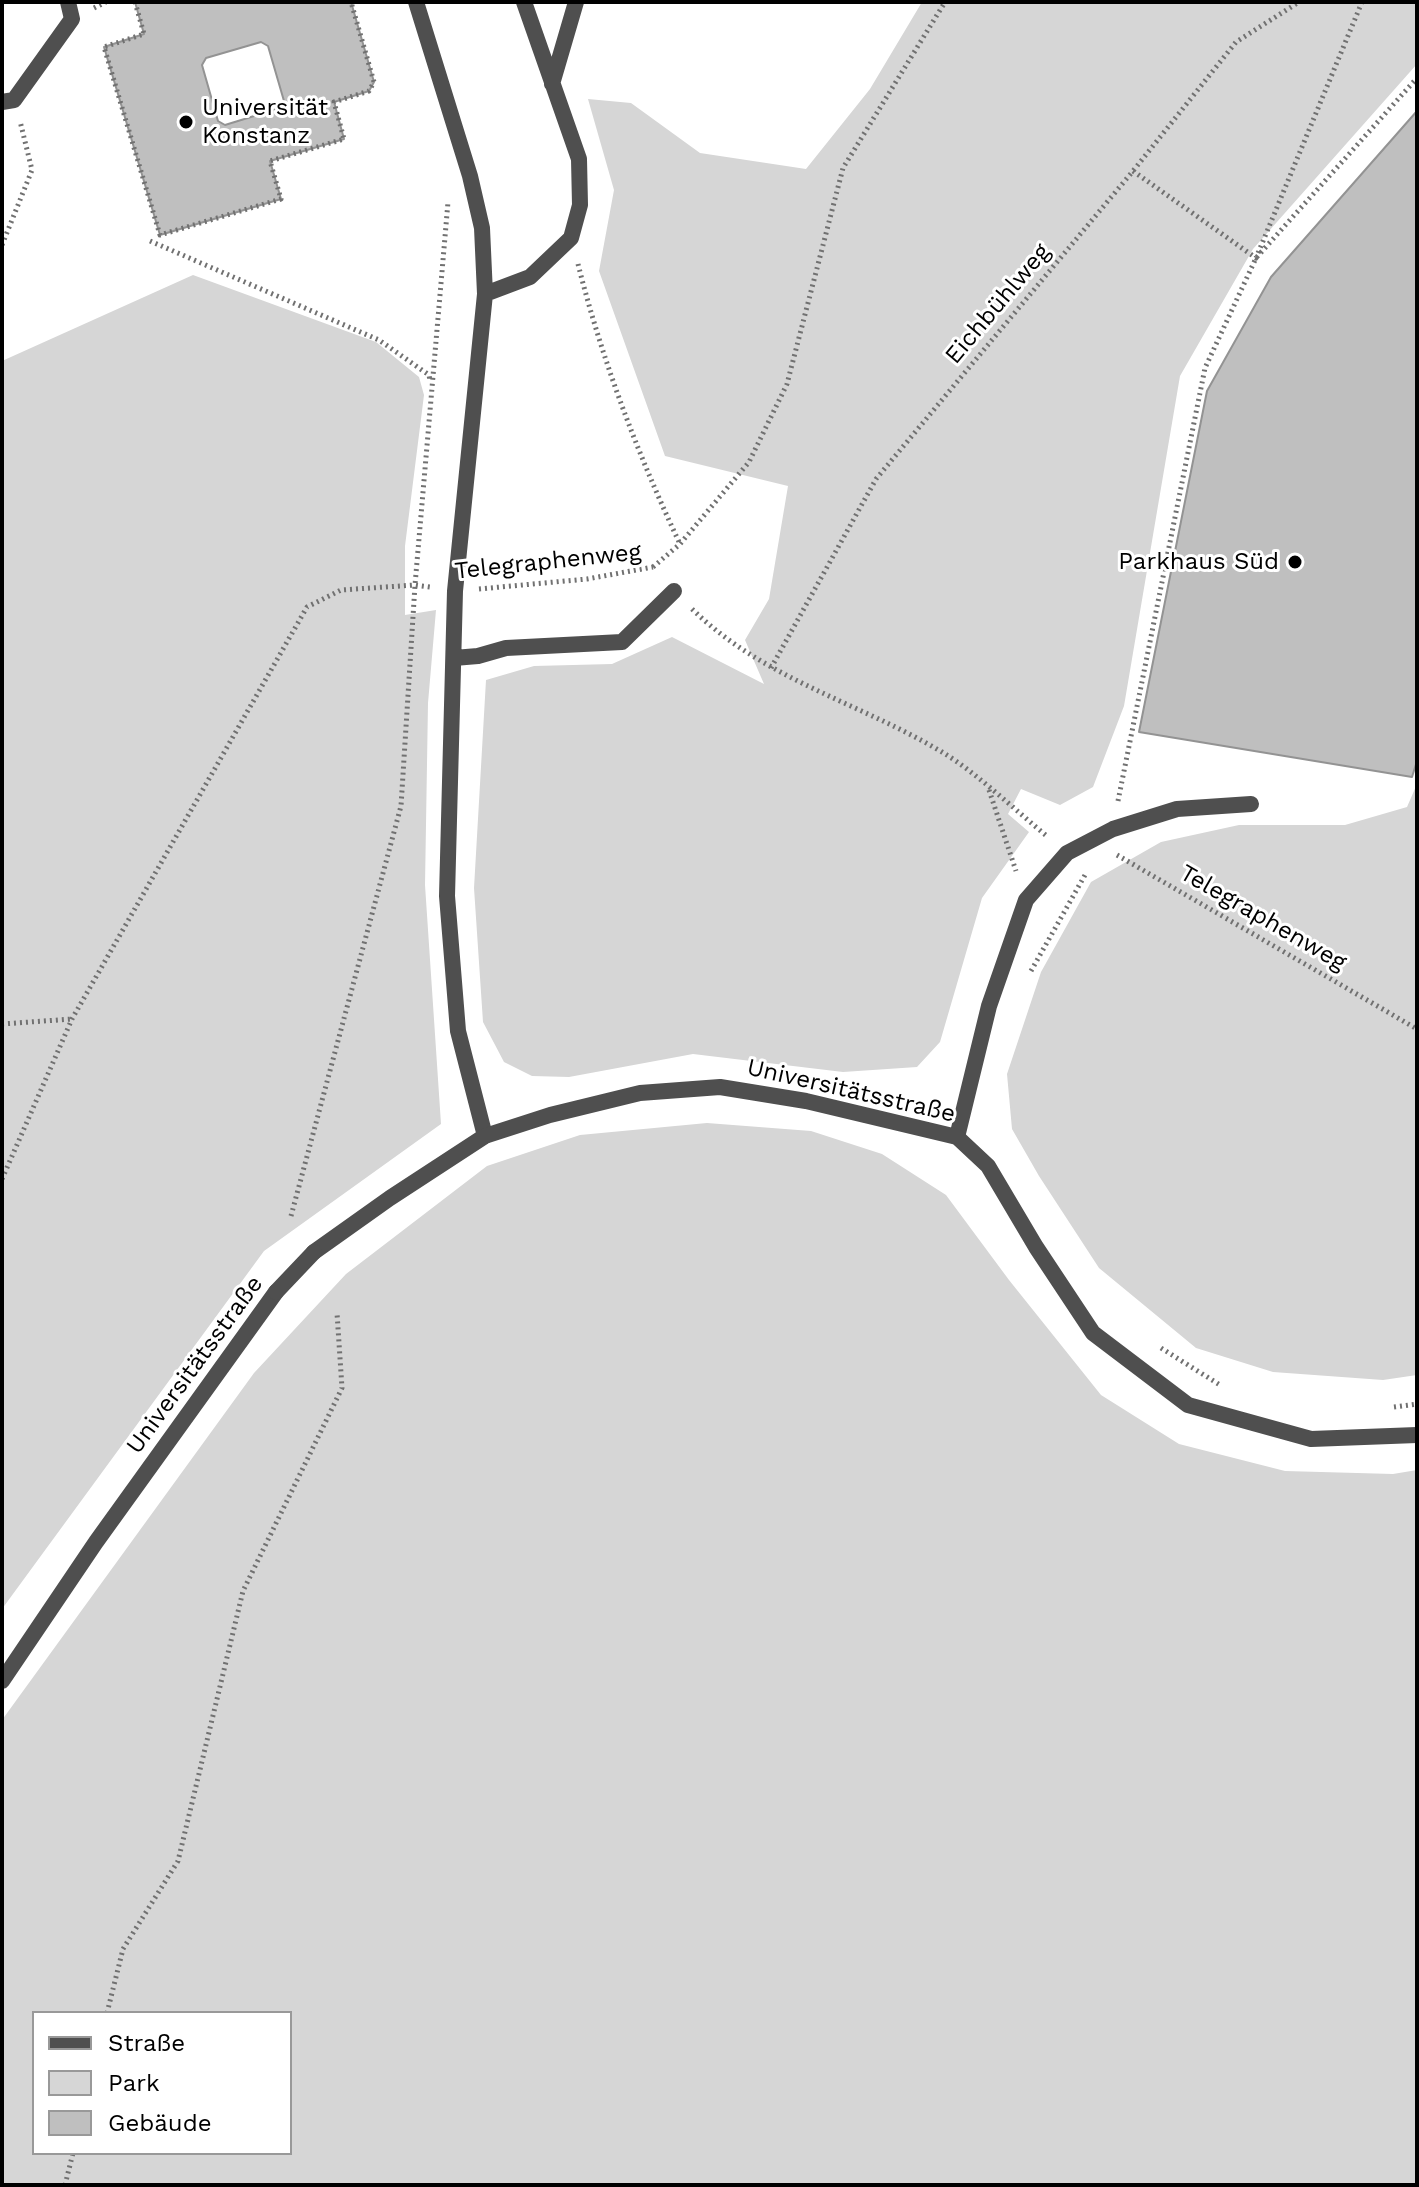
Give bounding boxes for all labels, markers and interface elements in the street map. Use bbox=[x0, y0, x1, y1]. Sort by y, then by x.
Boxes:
place label: Universität Konstanz bbox=[202, 94, 328, 150]
marker: Universität Konstanz bbox=[177, 113, 195, 131]
street label: Eichbühlweg bbox=[939, 238, 1057, 370]
street label: Telegraphenweg bbox=[453, 538, 643, 586]
place label: Parkhaus Süd bbox=[1118, 548, 1279, 576]
marker: Parkhaus Süd bbox=[1286, 553, 1304, 571]
street label: Telegraphenweg bbox=[1175, 859, 1351, 977]
street label: Universitätsstraße bbox=[744, 1053, 958, 1129]
street label: Universitätsstraße bbox=[121, 1270, 269, 1460]
legend bbox=[32, 2011, 292, 2155]
text: Straße bbox=[108, 2029, 185, 2057]
text: Park bbox=[108, 2069, 160, 2097]
text: Gebäude bbox=[108, 2109, 212, 2137]

